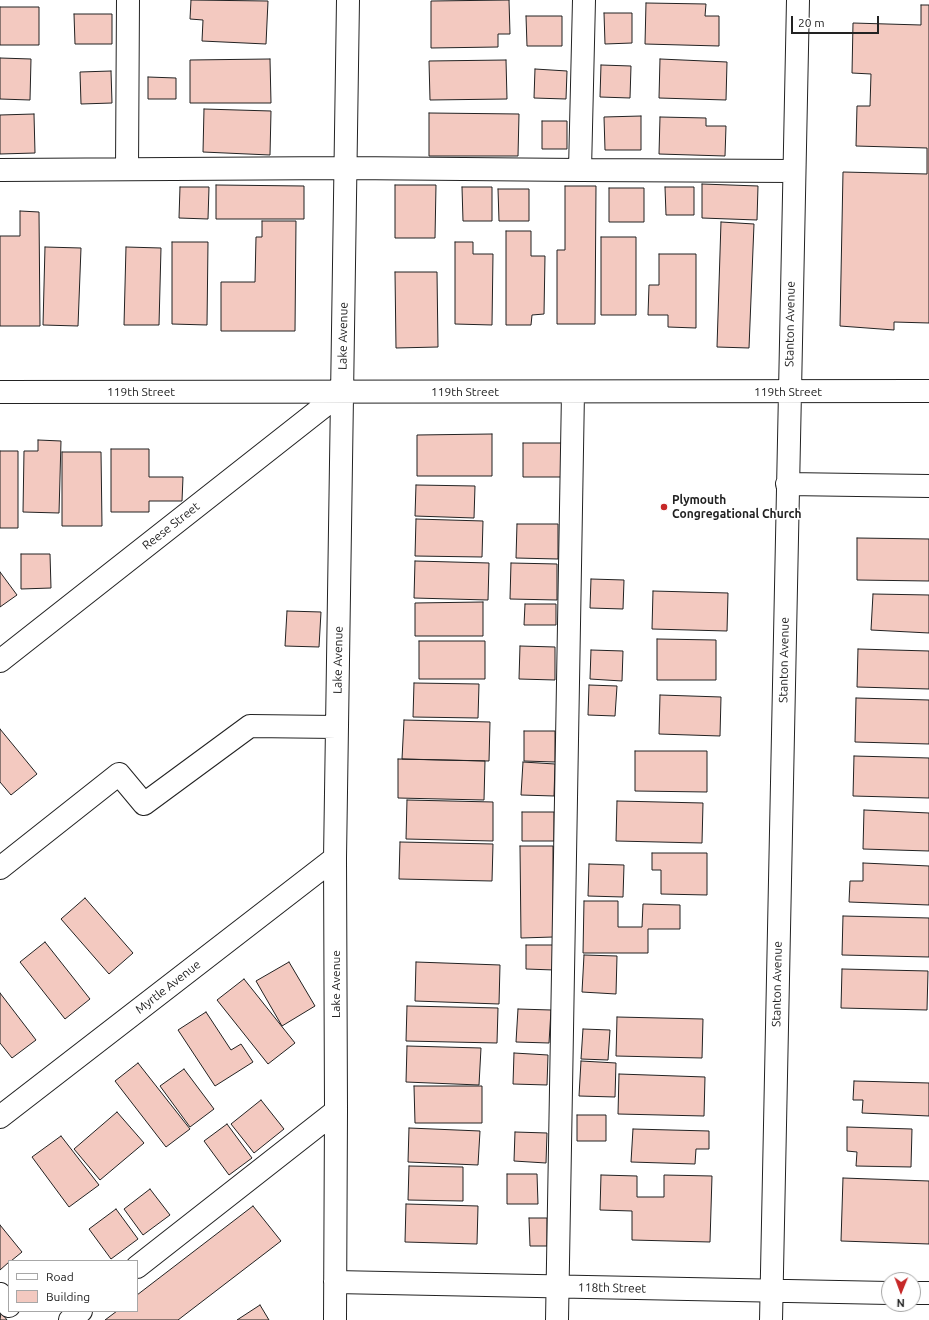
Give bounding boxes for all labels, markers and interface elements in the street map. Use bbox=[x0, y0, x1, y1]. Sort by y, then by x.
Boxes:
scale bar bbox=[793, 8, 881, 34]
text: 20 m bbox=[798, 16, 825, 29]
street label: Stanton Avenue bbox=[782, 281, 798, 367]
street label: Lake Avenue bbox=[335, 302, 351, 370]
street label: 119th Street bbox=[107, 385, 175, 399]
street label: 119th Street bbox=[431, 385, 499, 399]
street label: 119th Street bbox=[754, 385, 822, 399]
place label: Plymouth Congregational Church bbox=[672, 493, 801, 521]
street label: Reese Street bbox=[139, 499, 203, 553]
marker: Plymouth Congregational Church bbox=[659, 502, 669, 512]
street label: Stanton Avenue bbox=[776, 617, 792, 703]
street label: Lake Avenue bbox=[330, 626, 346, 694]
street label: Stanton Avenue bbox=[769, 941, 785, 1027]
street label: Lake Avenue bbox=[329, 950, 343, 1018]
street label: Myrtle Avenue bbox=[133, 957, 203, 1017]
legend bbox=[8, 1260, 138, 1312]
text: Road bbox=[46, 1270, 74, 1283]
north arrow bbox=[881, 1272, 921, 1312]
street label: 118th Street bbox=[578, 1280, 646, 1296]
text: Building bbox=[46, 1290, 90, 1303]
text: N bbox=[897, 1297, 905, 1309]

